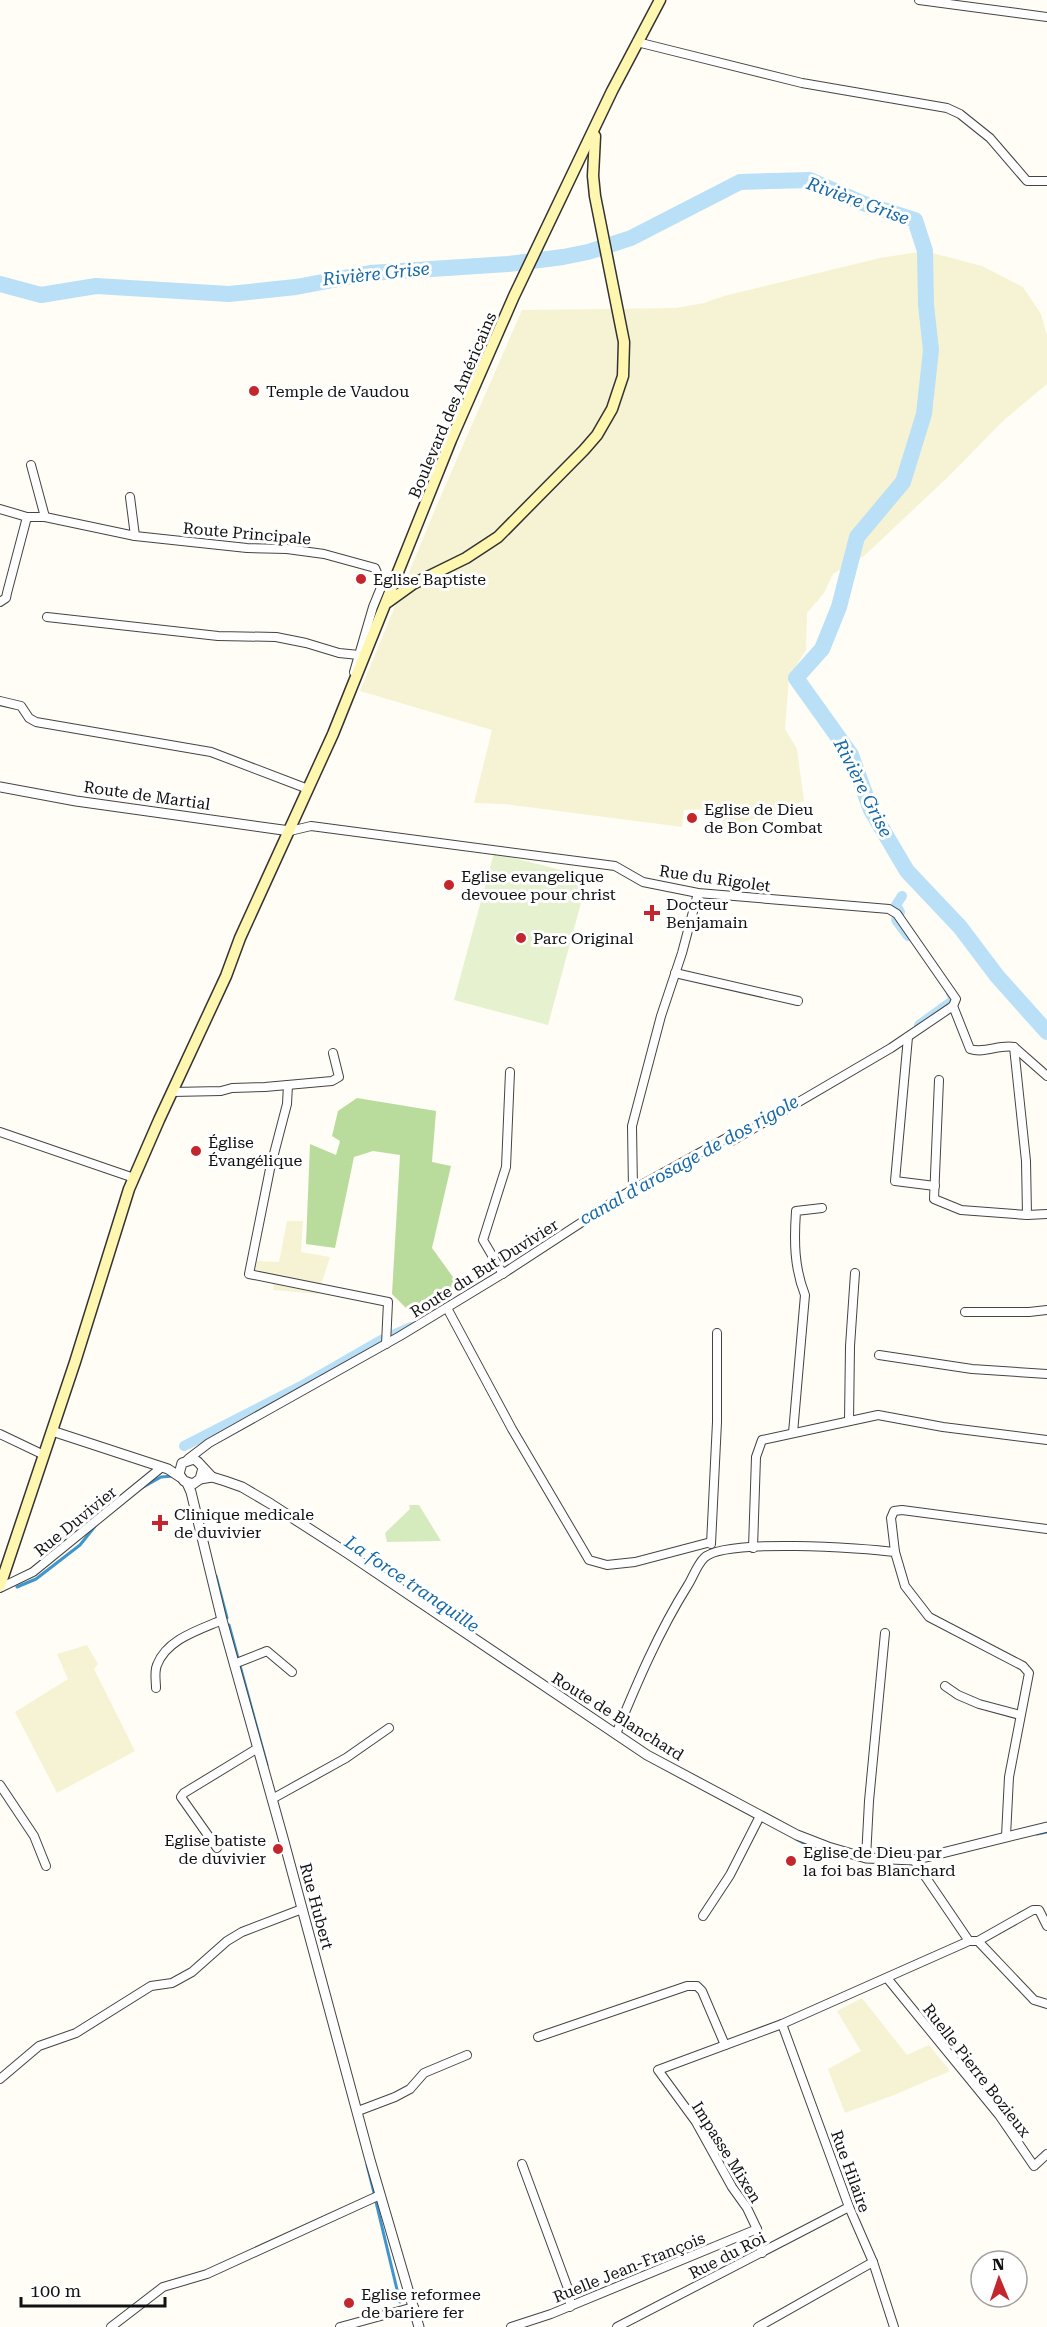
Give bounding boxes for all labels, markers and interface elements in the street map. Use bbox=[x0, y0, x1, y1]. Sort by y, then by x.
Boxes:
water label: Rivière Grise bbox=[803, 172, 912, 229]
water label: Rivière Grise bbox=[321, 257, 430, 290]
street label: Boulevard des Américains bbox=[405, 309, 500, 501]
place label: Temple de Vaudou bbox=[266, 382, 409, 401]
marker: Temple de Vaudou bbox=[247, 384, 261, 398]
street label: Route Principale bbox=[182, 518, 312, 549]
place label: Eglise Baptiste bbox=[373, 570, 486, 589]
marker: Eglise Baptiste bbox=[354, 572, 368, 586]
water label: Rivière Grise bbox=[829, 734, 897, 840]
street label: Route de Martial bbox=[82, 777, 212, 814]
place label: Eglise de Dieu de Bon Combat bbox=[704, 800, 822, 837]
marker: Eglise de Dieu de Bon Combat bbox=[685, 811, 699, 825]
street label: Rue du Rigolet bbox=[658, 861, 772, 896]
place label: Eglise evangelique devouee pour christ bbox=[461, 867, 616, 904]
marker: Eglise evangelique devouee pour christ bbox=[442, 878, 456, 892]
place label: Docteur Benjamain bbox=[666, 895, 748, 932]
marker: Docteur Benjamain bbox=[643, 904, 661, 922]
place label: Parc Original bbox=[533, 929, 634, 948]
marker: Parc Original bbox=[514, 931, 528, 945]
water label: canal d'arosage de dos rigole bbox=[575, 1090, 802, 1229]
place label: Église Évangélique bbox=[208, 1133, 303, 1170]
marker: Église Évangélique bbox=[189, 1144, 203, 1158]
street label: Route du But Duvivier bbox=[407, 1215, 562, 1322]
street label: Rue Duvivier bbox=[30, 1482, 120, 1560]
place label: Clinique medicale de duvivier bbox=[174, 1505, 314, 1542]
marker: Clinique medicale de duvivier bbox=[151, 1514, 169, 1532]
water label: La force tranquille bbox=[340, 1530, 483, 1636]
street label: Route de Blanchard bbox=[548, 1668, 687, 1765]
place label: Eglise batiste de duvivier bbox=[164, 1831, 266, 1868]
marker: Eglise batiste de duvivier bbox=[271, 1842, 285, 1856]
place label: Eglise de Dieu par la foi bas Blanchard bbox=[803, 1843, 956, 1880]
marker: Eglise de Dieu par la foi bas Blanchard bbox=[784, 1854, 798, 1868]
street label: Rue Hubert bbox=[296, 1861, 337, 1951]
street label: Ruelle Pierre Bozieux bbox=[919, 2000, 1035, 2141]
street label: Impasse Mixen bbox=[688, 2098, 765, 2206]
street label: Rue Hilaire bbox=[827, 2128, 874, 2215]
street label: Ruelle Jean-François bbox=[550, 2228, 708, 2307]
street label: Rue du Roi bbox=[686, 2228, 769, 2283]
north arrow bbox=[969, 2249, 1029, 2309]
text: N bbox=[992, 2255, 1005, 2274]
scale bar bbox=[21, 2270, 165, 2308]
text: 100 m bbox=[30, 2280, 81, 2301]
place label: Eglise reformee de bariere fer bbox=[361, 2285, 481, 2322]
marker: Eglise reformee de bariere fer bbox=[342, 2296, 356, 2310]

